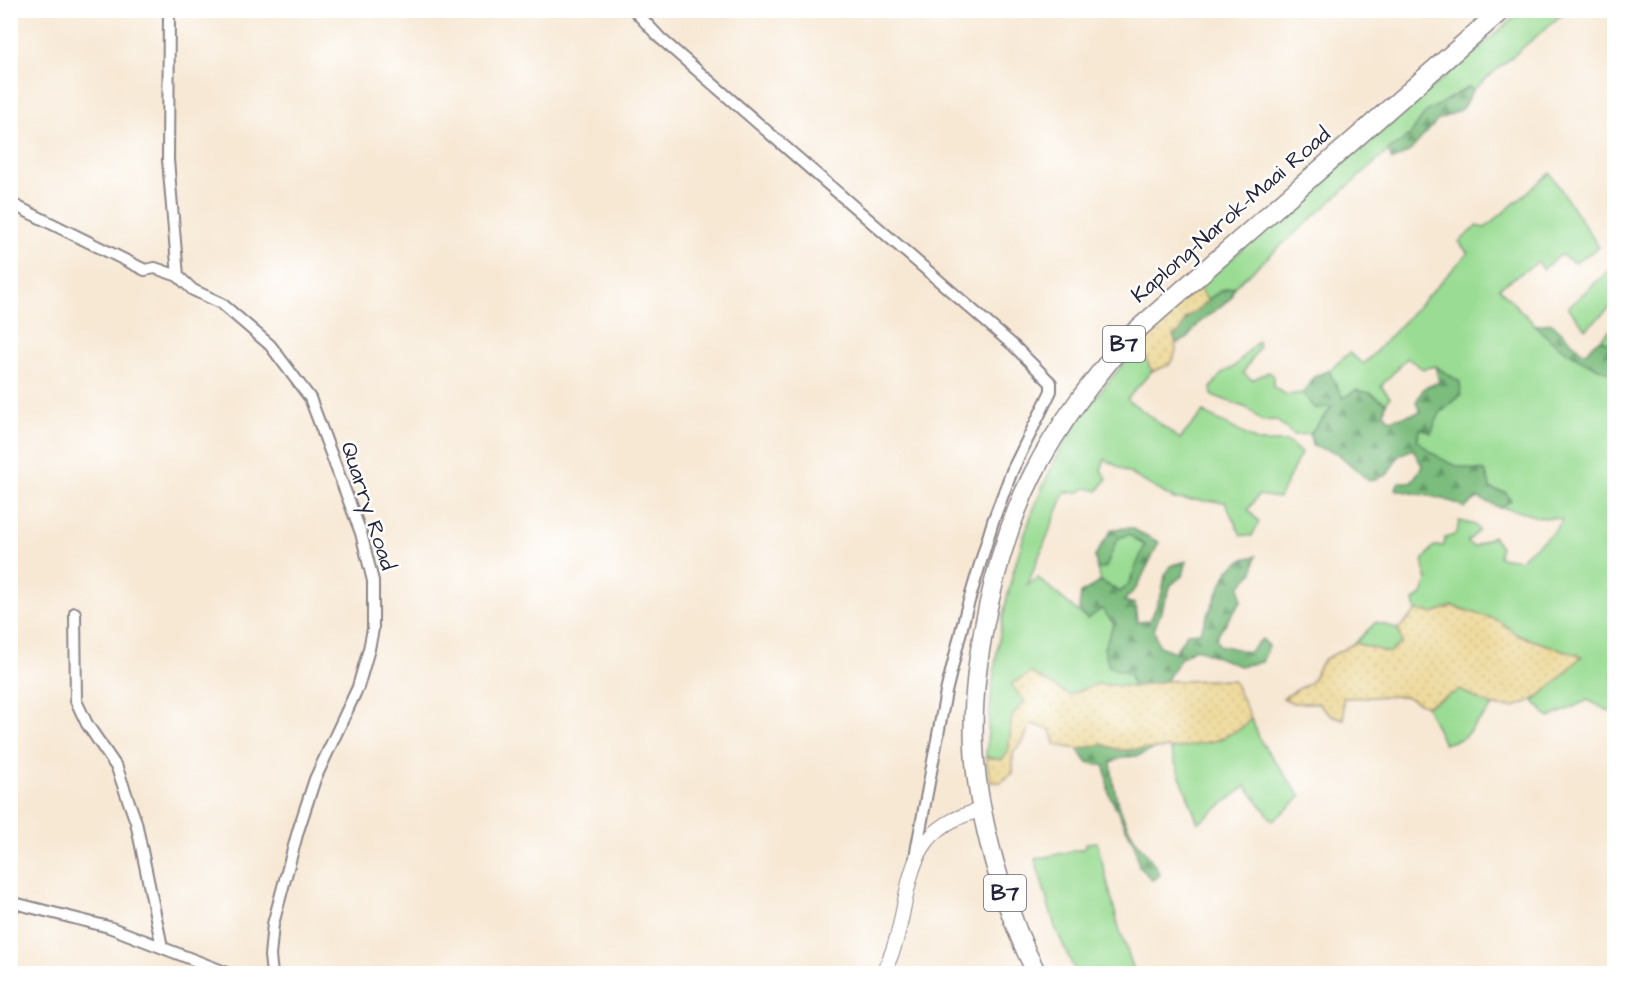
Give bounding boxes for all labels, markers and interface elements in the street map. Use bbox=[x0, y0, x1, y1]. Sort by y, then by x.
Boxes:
street label: Kaplong-Narok-Maai Road bbox=[1125, 120, 1338, 311]
road number: B7 bbox=[1103, 326, 1145, 362]
street label: Quarry Road bbox=[332, 438, 403, 575]
road number: B7 bbox=[984, 875, 1026, 911]

